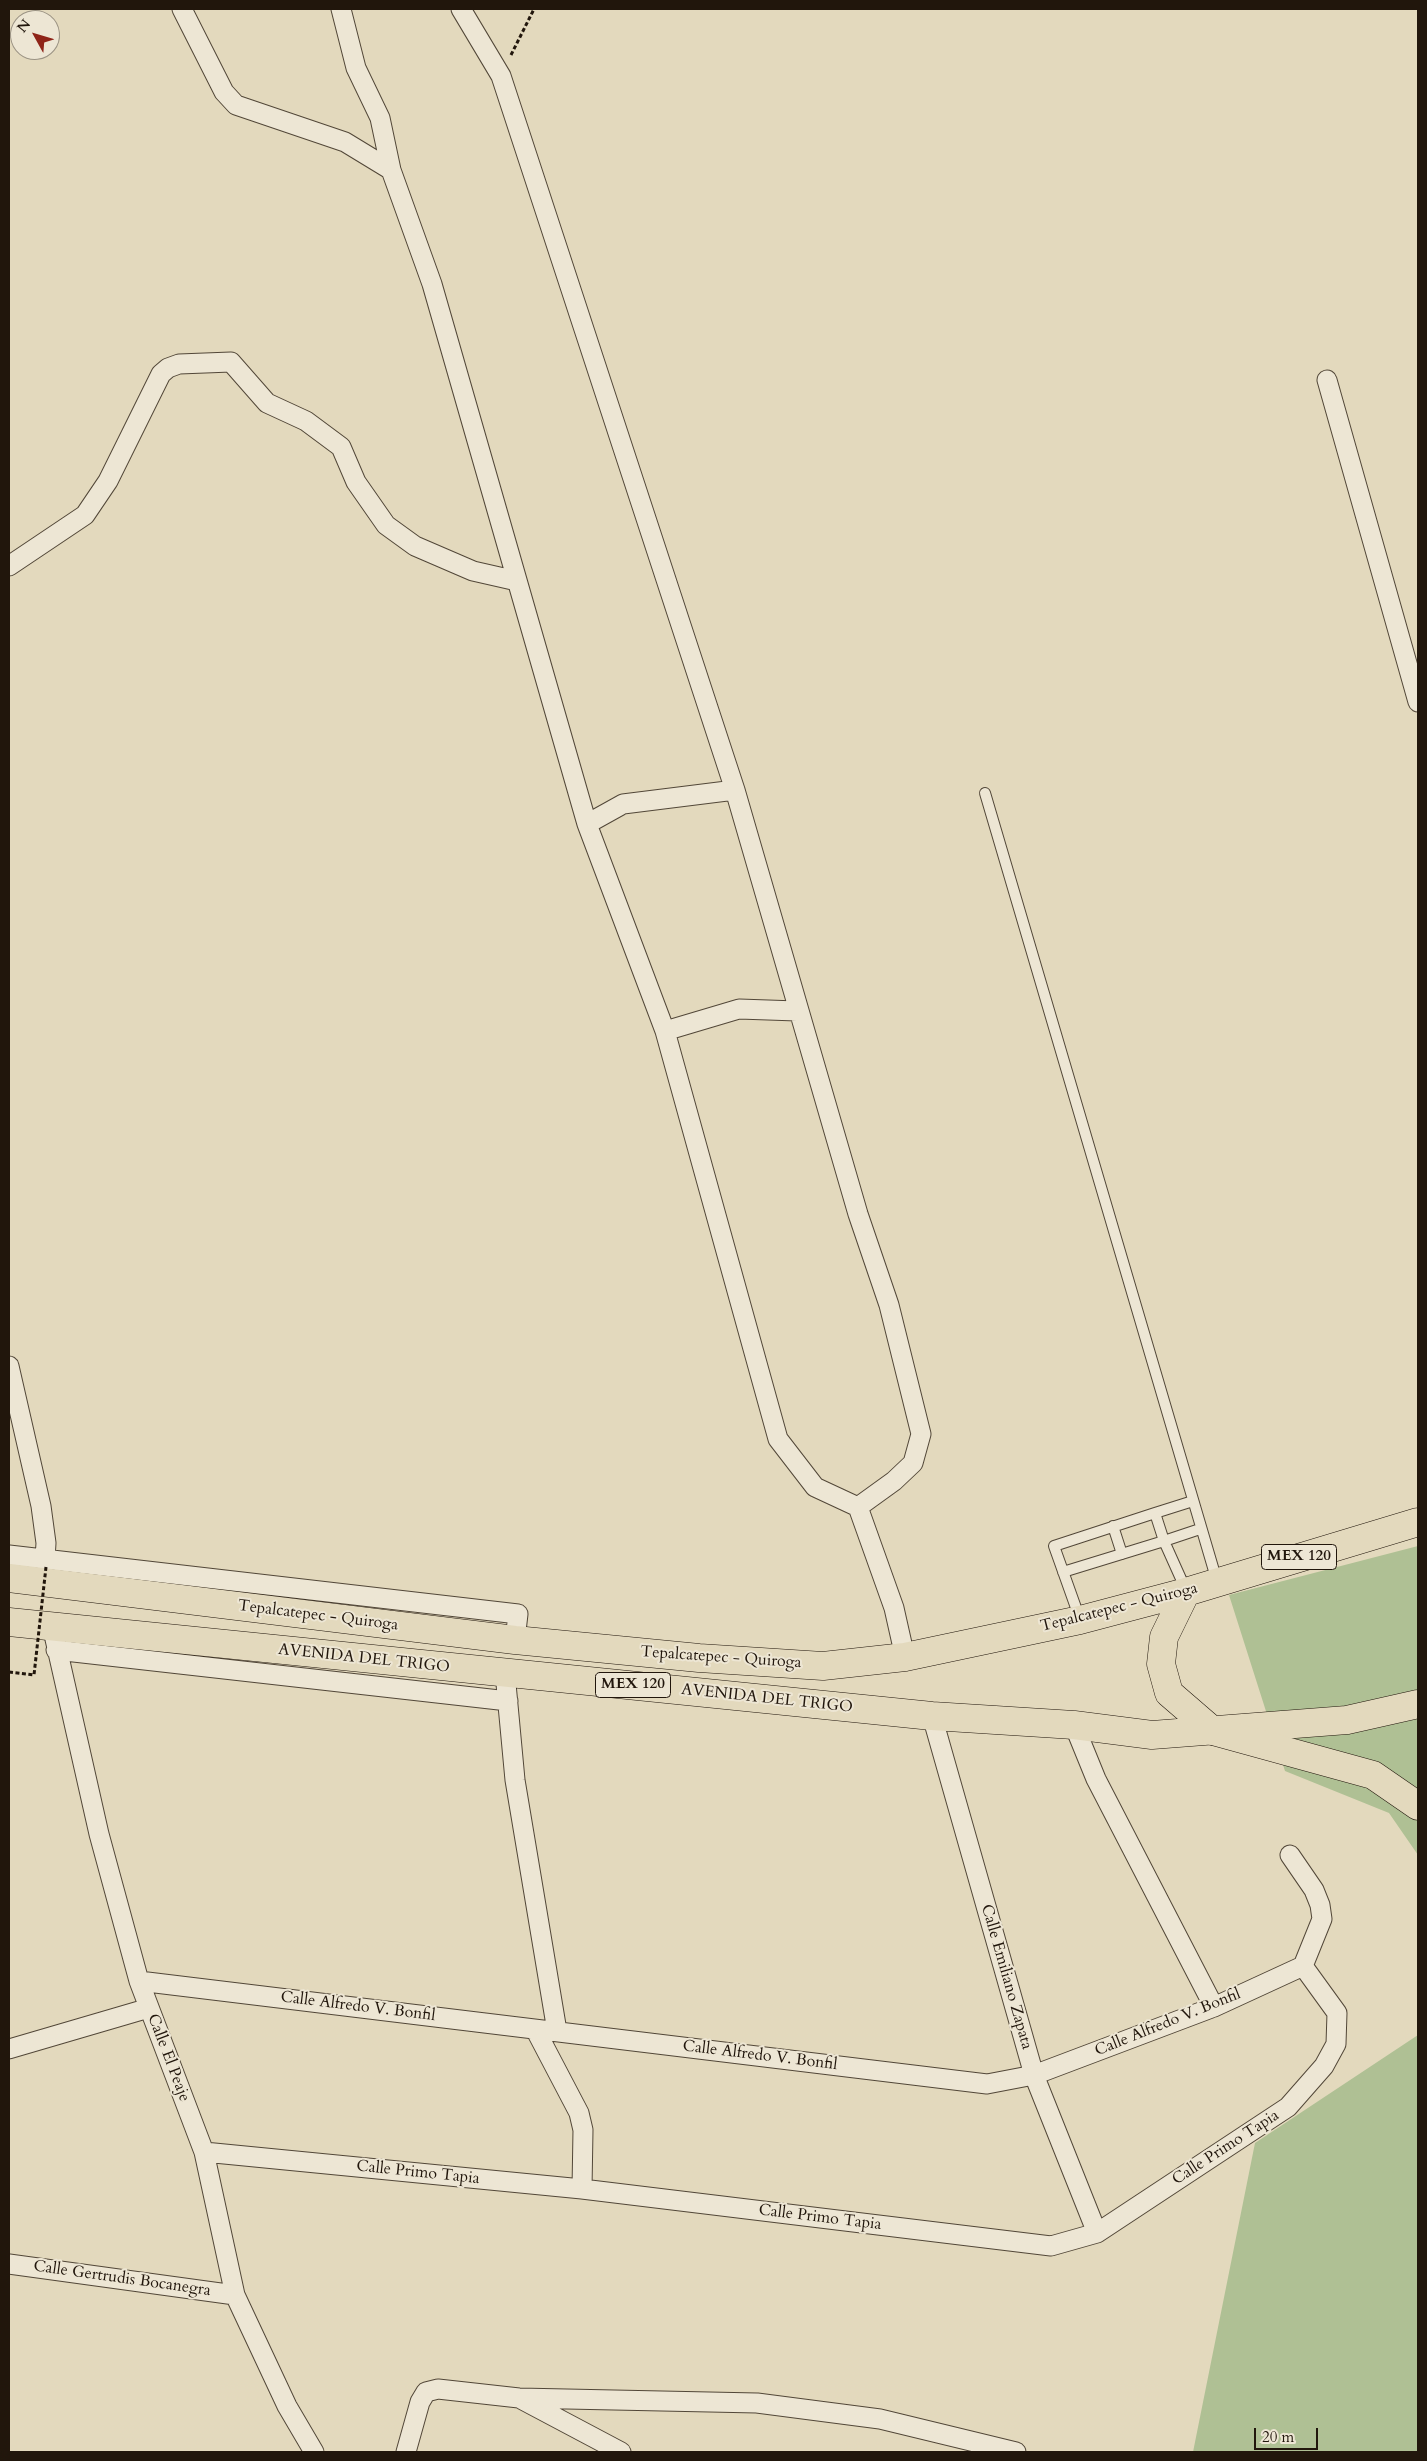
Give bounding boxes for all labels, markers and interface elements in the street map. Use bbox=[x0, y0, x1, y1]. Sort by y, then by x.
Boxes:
north arrow bbox=[10, 10, 60, 60]
text: N bbox=[13, 15, 35, 37]
road number: MEX 120 bbox=[1262, 1544, 1336, 1570]
street label: Tepalcatepec - Quiroga bbox=[1038, 1579, 1200, 1637]
street label: Tepalcatepec - Quiroga bbox=[237, 1597, 399, 1635]
street label: AVENIDA DEL TRIGO bbox=[277, 1640, 451, 1678]
street label: Tepalcatepec - Quiroga bbox=[640, 1643, 802, 1673]
road number: MEX 120 bbox=[596, 1672, 670, 1698]
street label: AVENIDA DEL TRIGO bbox=[680, 1680, 854, 1718]
street label: Calle Emiliano Zapata bbox=[976, 1902, 1036, 2052]
street label: Calle Alfredo V. Bonfil bbox=[1092, 1985, 1244, 2061]
street label: Calle Alfredo V. Bonfil bbox=[280, 1988, 436, 2026]
street label: Calle El Peaje bbox=[142, 2011, 194, 2105]
street label: Calle Alfredo V. Bonfil bbox=[682, 2037, 838, 2075]
street label: Calle Primo Tapia bbox=[1169, 2106, 1283, 2190]
street label: Calle Primo Tapia bbox=[355, 2157, 481, 2189]
street label: Calle Primo Tapia bbox=[757, 2201, 883, 2235]
street label: Calle Gertrudis Bocanegra bbox=[32, 2257, 212, 2301]
scale bar bbox=[1257, 2418, 1321, 2450]
text: 20 m bbox=[1262, 2427, 1294, 2447]

